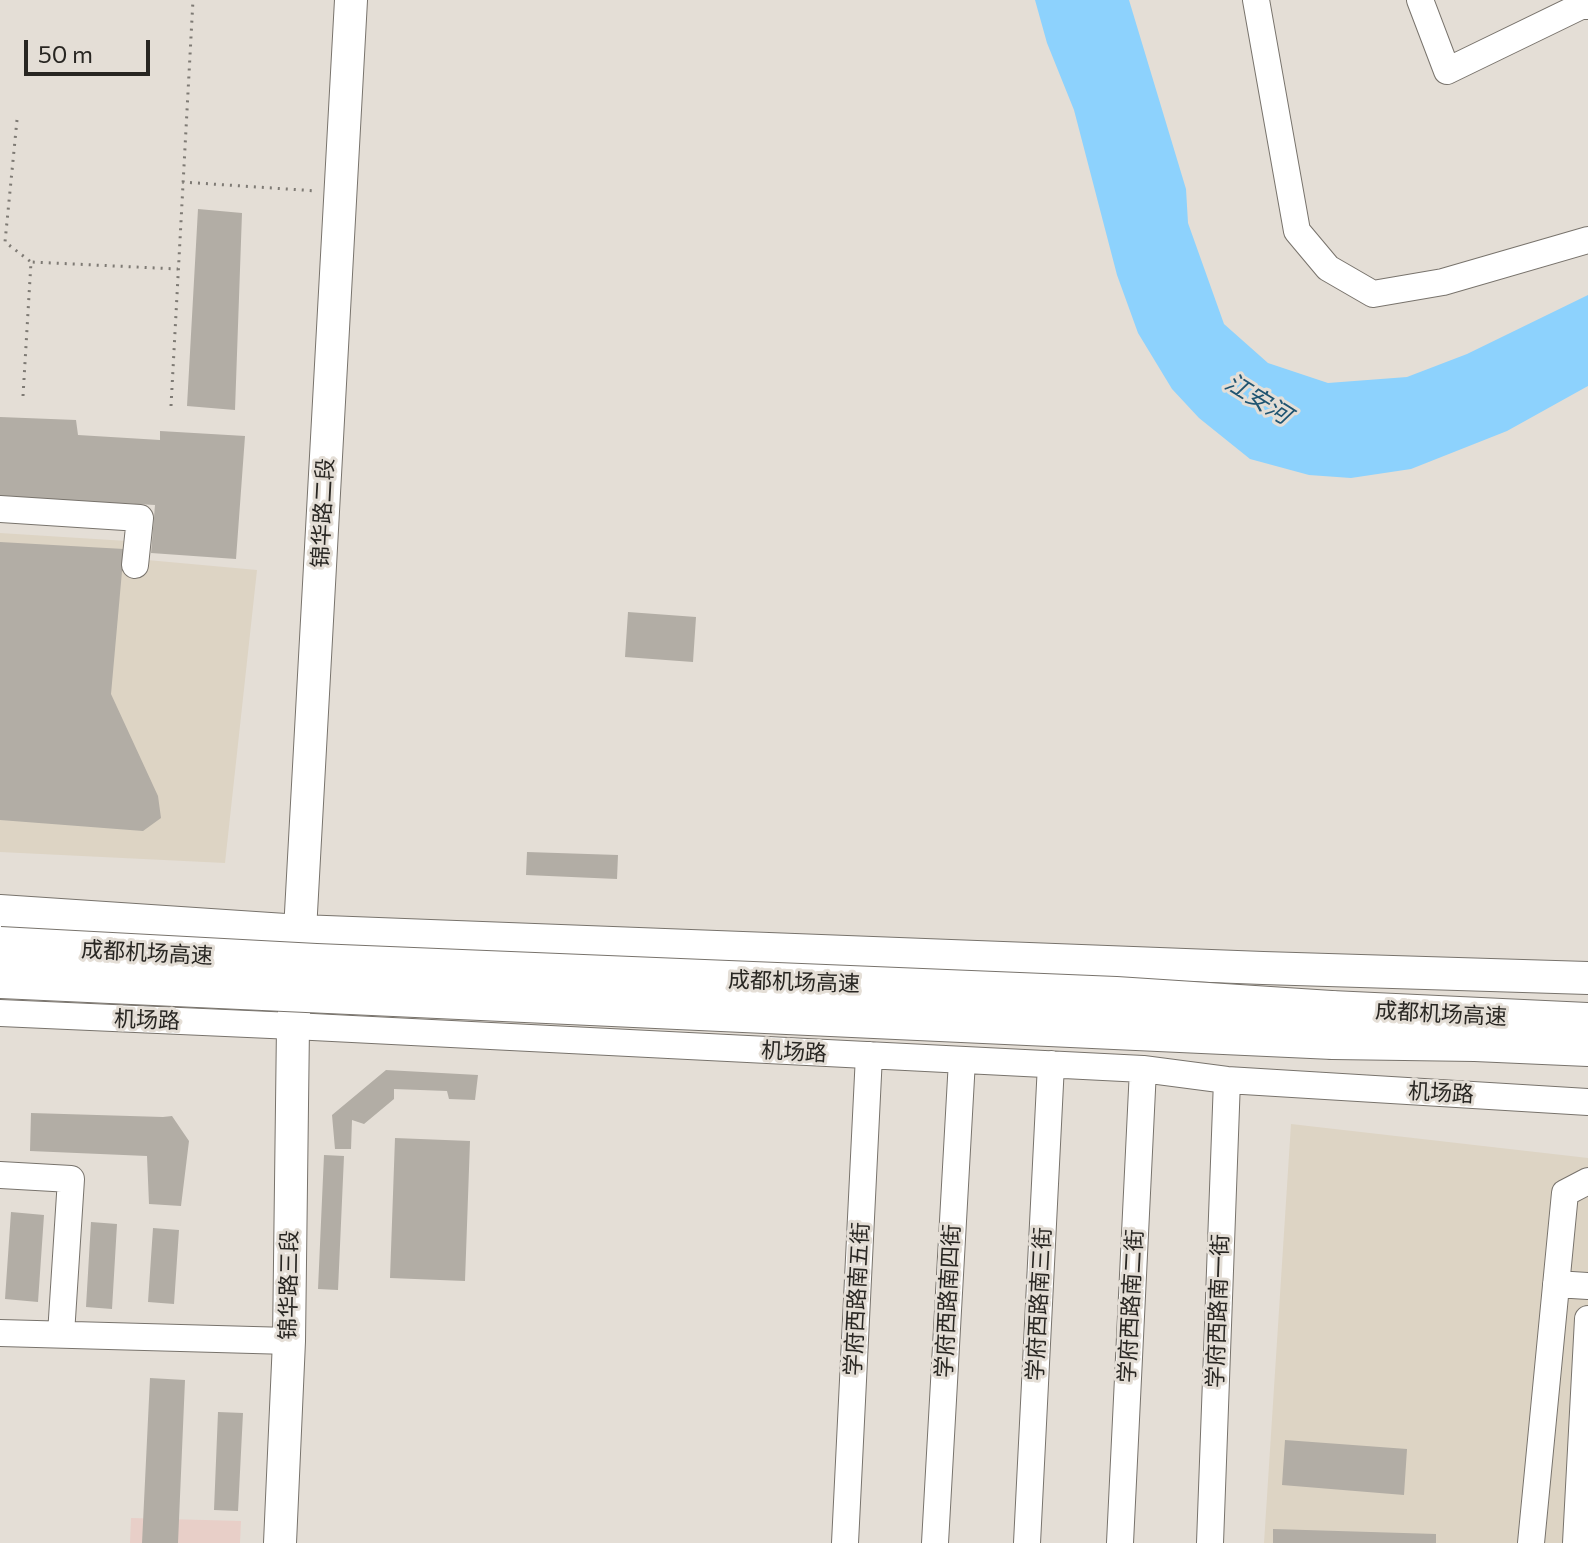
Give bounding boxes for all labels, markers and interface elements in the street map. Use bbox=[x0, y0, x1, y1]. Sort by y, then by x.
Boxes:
scale bar bbox=[28, 24, 154, 74]
text: 50 m bbox=[38, 39, 93, 68]
water label: 江安河 bbox=[1220, 368, 1296, 430]
street label: 锦华路二段 bbox=[307, 457, 339, 569]
street label: 成都机场高速 bbox=[80, 936, 214, 970]
street label: 成都机场高速 bbox=[728, 967, 860, 997]
street label: 成都机场高速 bbox=[1374, 997, 1508, 1031]
street label: 机场路 bbox=[114, 1006, 180, 1034]
street label: 机场路 bbox=[760, 1037, 828, 1067]
street label: 机场路 bbox=[1407, 1078, 1475, 1108]
street label: 学府西路南五街 bbox=[840, 1221, 874, 1377]
street label: 学府西路南四街 bbox=[931, 1223, 965, 1379]
street label: 学府西路南三街 bbox=[1022, 1226, 1056, 1382]
street label: 学府西路南二街 bbox=[1114, 1228, 1148, 1384]
street label: 锦华路三段 bbox=[275, 1230, 303, 1340]
street label: 学府西路南一街 bbox=[1202, 1234, 1234, 1388]

